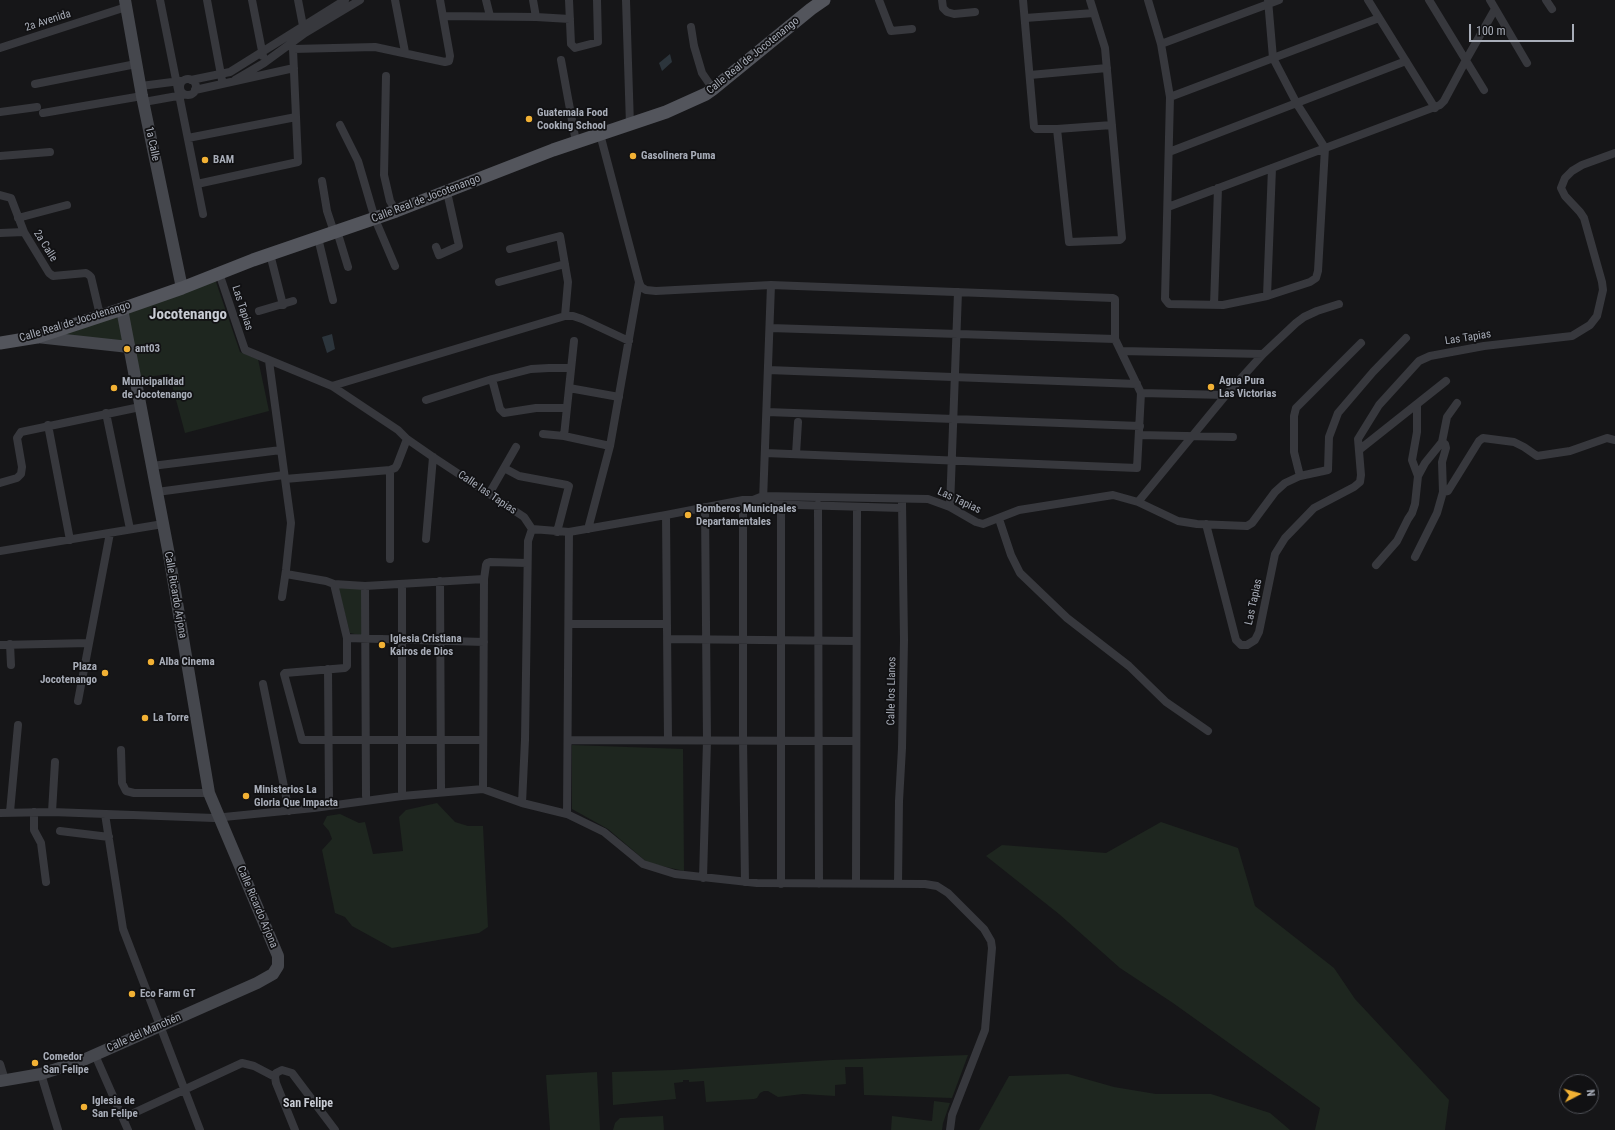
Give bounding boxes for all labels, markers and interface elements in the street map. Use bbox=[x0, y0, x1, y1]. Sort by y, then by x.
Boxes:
street label: 2a Avenida bbox=[23, 7, 73, 35]
street label: Calle Real de Jocotenango bbox=[704, 15, 802, 97]
scale bar bbox=[1471, 16, 1576, 42]
text: 100 m bbox=[1476, 24, 1506, 38]
place label: Guatemala Food Cooking School bbox=[537, 106, 608, 132]
marker: Guatemala Food Cooking School bbox=[524, 114, 534, 124]
street label: 1a Calle bbox=[142, 126, 162, 162]
place label: Gasolinera Puma bbox=[641, 149, 716, 163]
marker: Gasolinera Puma bbox=[628, 151, 638, 161]
place label: BAM bbox=[213, 153, 234, 167]
marker: BAM bbox=[200, 155, 210, 165]
street label: Calle Real de Jocotenango bbox=[370, 172, 482, 226]
street label: 2a Calle bbox=[30, 228, 60, 264]
street label: Las Tapias bbox=[229, 284, 255, 332]
street label: Calle Real de Jocotenango bbox=[18, 299, 132, 345]
district label: Jocotenango bbox=[149, 306, 227, 324]
street label: Las Tapias bbox=[1444, 328, 1492, 348]
place label: ant03 bbox=[135, 342, 160, 356]
marker: ant03 bbox=[122, 344, 132, 354]
place label: Agua Pura Las Victorias bbox=[1219, 374, 1276, 400]
place label: Municipalidad de Jocotenango bbox=[122, 375, 192, 401]
marker: Agua Pura Las Victorias bbox=[1206, 382, 1216, 392]
marker: Municipalidad de Jocotenango bbox=[109, 383, 119, 393]
street label: Calle las Tapias bbox=[455, 468, 519, 518]
street label: Las Tapias bbox=[935, 485, 983, 517]
place label: Bomberos Municipales Departamentales bbox=[696, 502, 796, 528]
marker: Bomberos Municipales Departamentales bbox=[683, 510, 693, 520]
street label: Calle Ricardo Arjona bbox=[161, 551, 189, 639]
street label: Las Tapias bbox=[1243, 578, 1265, 626]
place label: Iglesia Cristiana Kairos de Dios bbox=[390, 632, 462, 658]
marker: Iglesia Cristiana Kairos de Dios bbox=[377, 640, 387, 650]
place label: Alba Cinema bbox=[159, 655, 215, 669]
marker: Alba Cinema bbox=[146, 657, 156, 667]
street label: Calle los Llanos bbox=[885, 657, 899, 725]
place label: Plaza Jocotenango bbox=[40, 660, 97, 686]
marker: Plaza Jocotenango bbox=[100, 668, 110, 678]
place label: La Torre bbox=[153, 711, 189, 725]
marker: La Torre bbox=[140, 713, 150, 723]
place label: Ministerios La Gloria Que Impacta bbox=[254, 783, 338, 809]
marker: Ministerios La Gloria Que Impacta bbox=[241, 791, 251, 801]
street label: Calle Ricardo Arjona bbox=[234, 864, 280, 950]
place label: Eco Farm GT bbox=[140, 987, 195, 1001]
marker: Eco Farm GT bbox=[127, 989, 137, 999]
street label: Calle del Manchén bbox=[105, 1011, 183, 1055]
place label: Comedor San Felipe bbox=[43, 1050, 89, 1076]
marker: Comedor San Felipe bbox=[30, 1058, 40, 1068]
north arrow bbox=[1559, 1074, 1599, 1114]
text: N bbox=[1584, 1089, 1597, 1097]
place label: Iglesia de San Felipe bbox=[92, 1094, 138, 1120]
district label: San Felipe bbox=[283, 1097, 333, 1111]
marker: Iglesia de San Felipe bbox=[79, 1102, 89, 1112]

